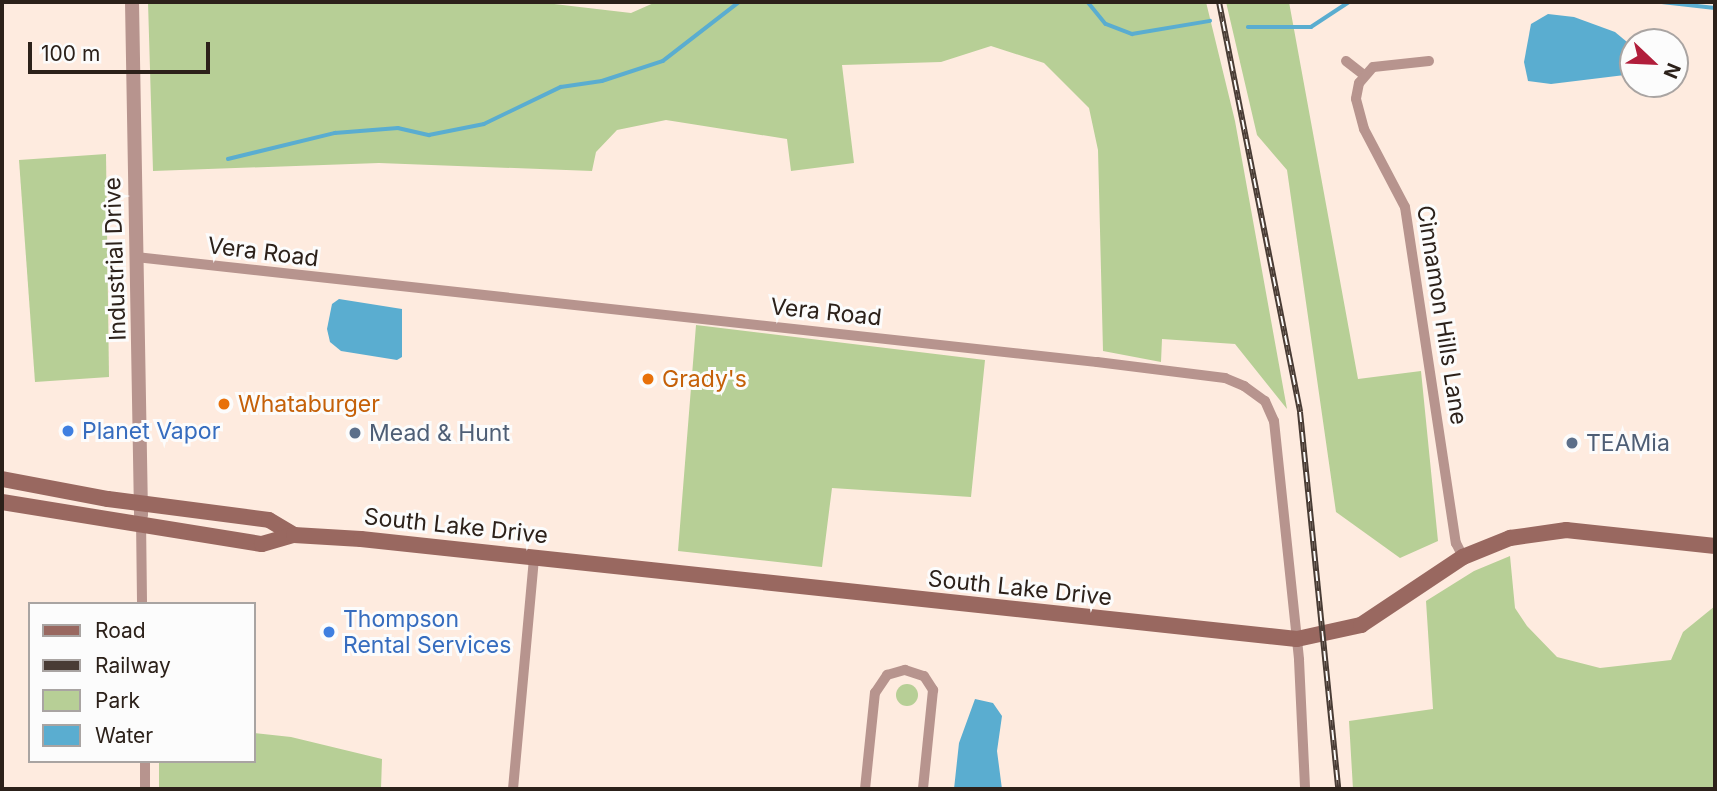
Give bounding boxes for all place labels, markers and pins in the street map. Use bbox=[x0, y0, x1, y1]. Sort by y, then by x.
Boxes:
place label: Grady's bbox=[662, 365, 747, 393]
marker: Grady's bbox=[640, 371, 656, 387]
place label: Whataburger bbox=[238, 390, 380, 418]
marker: Whataburger bbox=[216, 396, 232, 412]
place label: Planet Vapor bbox=[82, 417, 220, 445]
place label: Mead & Hunt bbox=[369, 419, 510, 447]
marker: Planet Vapor bbox=[60, 423, 76, 439]
marker: Mead & Hunt bbox=[347, 425, 363, 441]
place label: TEAMia bbox=[1586, 429, 1670, 457]
marker: TEAMia bbox=[1564, 435, 1580, 451]
place label: Thompson Rental Services bbox=[343, 605, 511, 659]
marker: Thompson Rental Services bbox=[321, 624, 337, 640]

